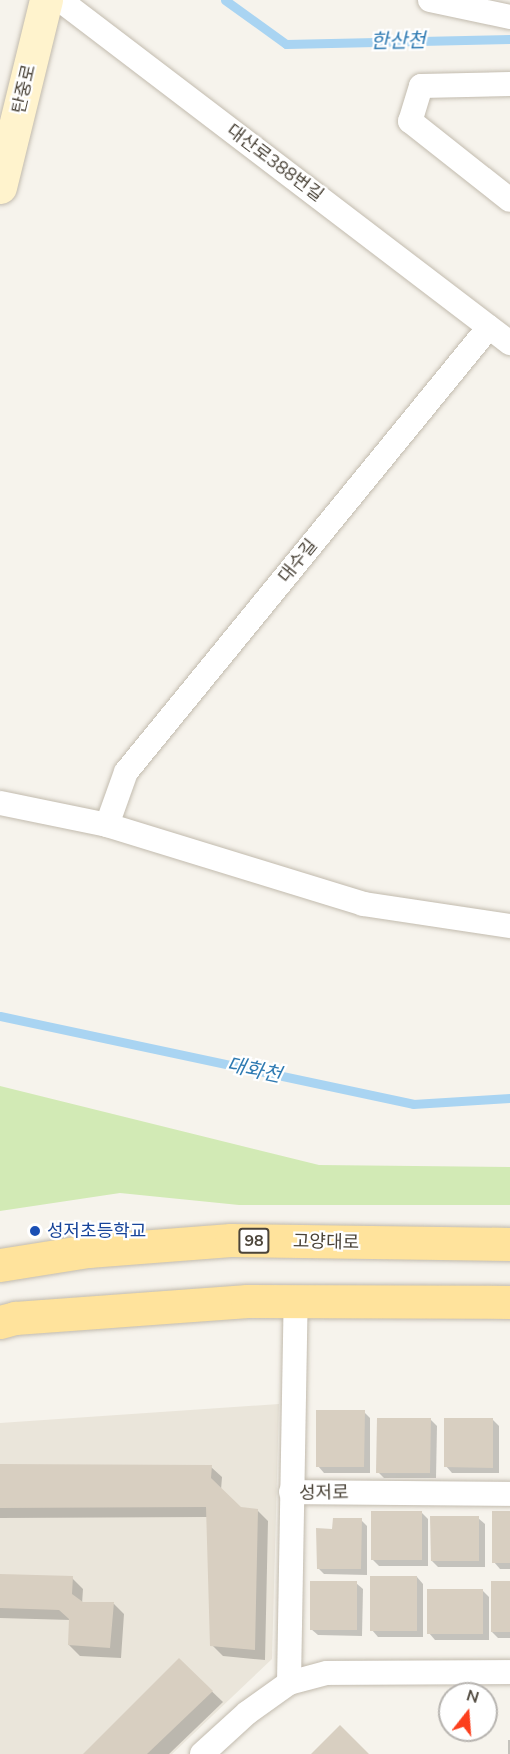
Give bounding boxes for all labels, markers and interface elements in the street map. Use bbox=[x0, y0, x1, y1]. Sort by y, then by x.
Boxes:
water label: 한산천 bbox=[370, 29, 426, 53]
street label: 탄중로 bbox=[8, 62, 40, 116]
street label: 대산로388번길 bbox=[222, 120, 328, 206]
street label: 대수길 bbox=[274, 535, 322, 587]
water label: 대화천 bbox=[225, 1053, 283, 1087]
place label: 성저초등학교 bbox=[47, 1220, 146, 1242]
marker: 성저초등학교 bbox=[28, 1224, 42, 1238]
road number: 98 bbox=[238, 1228, 270, 1254]
street label: 고양대로 bbox=[293, 1231, 359, 1253]
street label: 성저로 bbox=[299, 1482, 349, 1504]
north arrow bbox=[438, 1682, 498, 1742]
text: N bbox=[464, 1684, 482, 1709]

